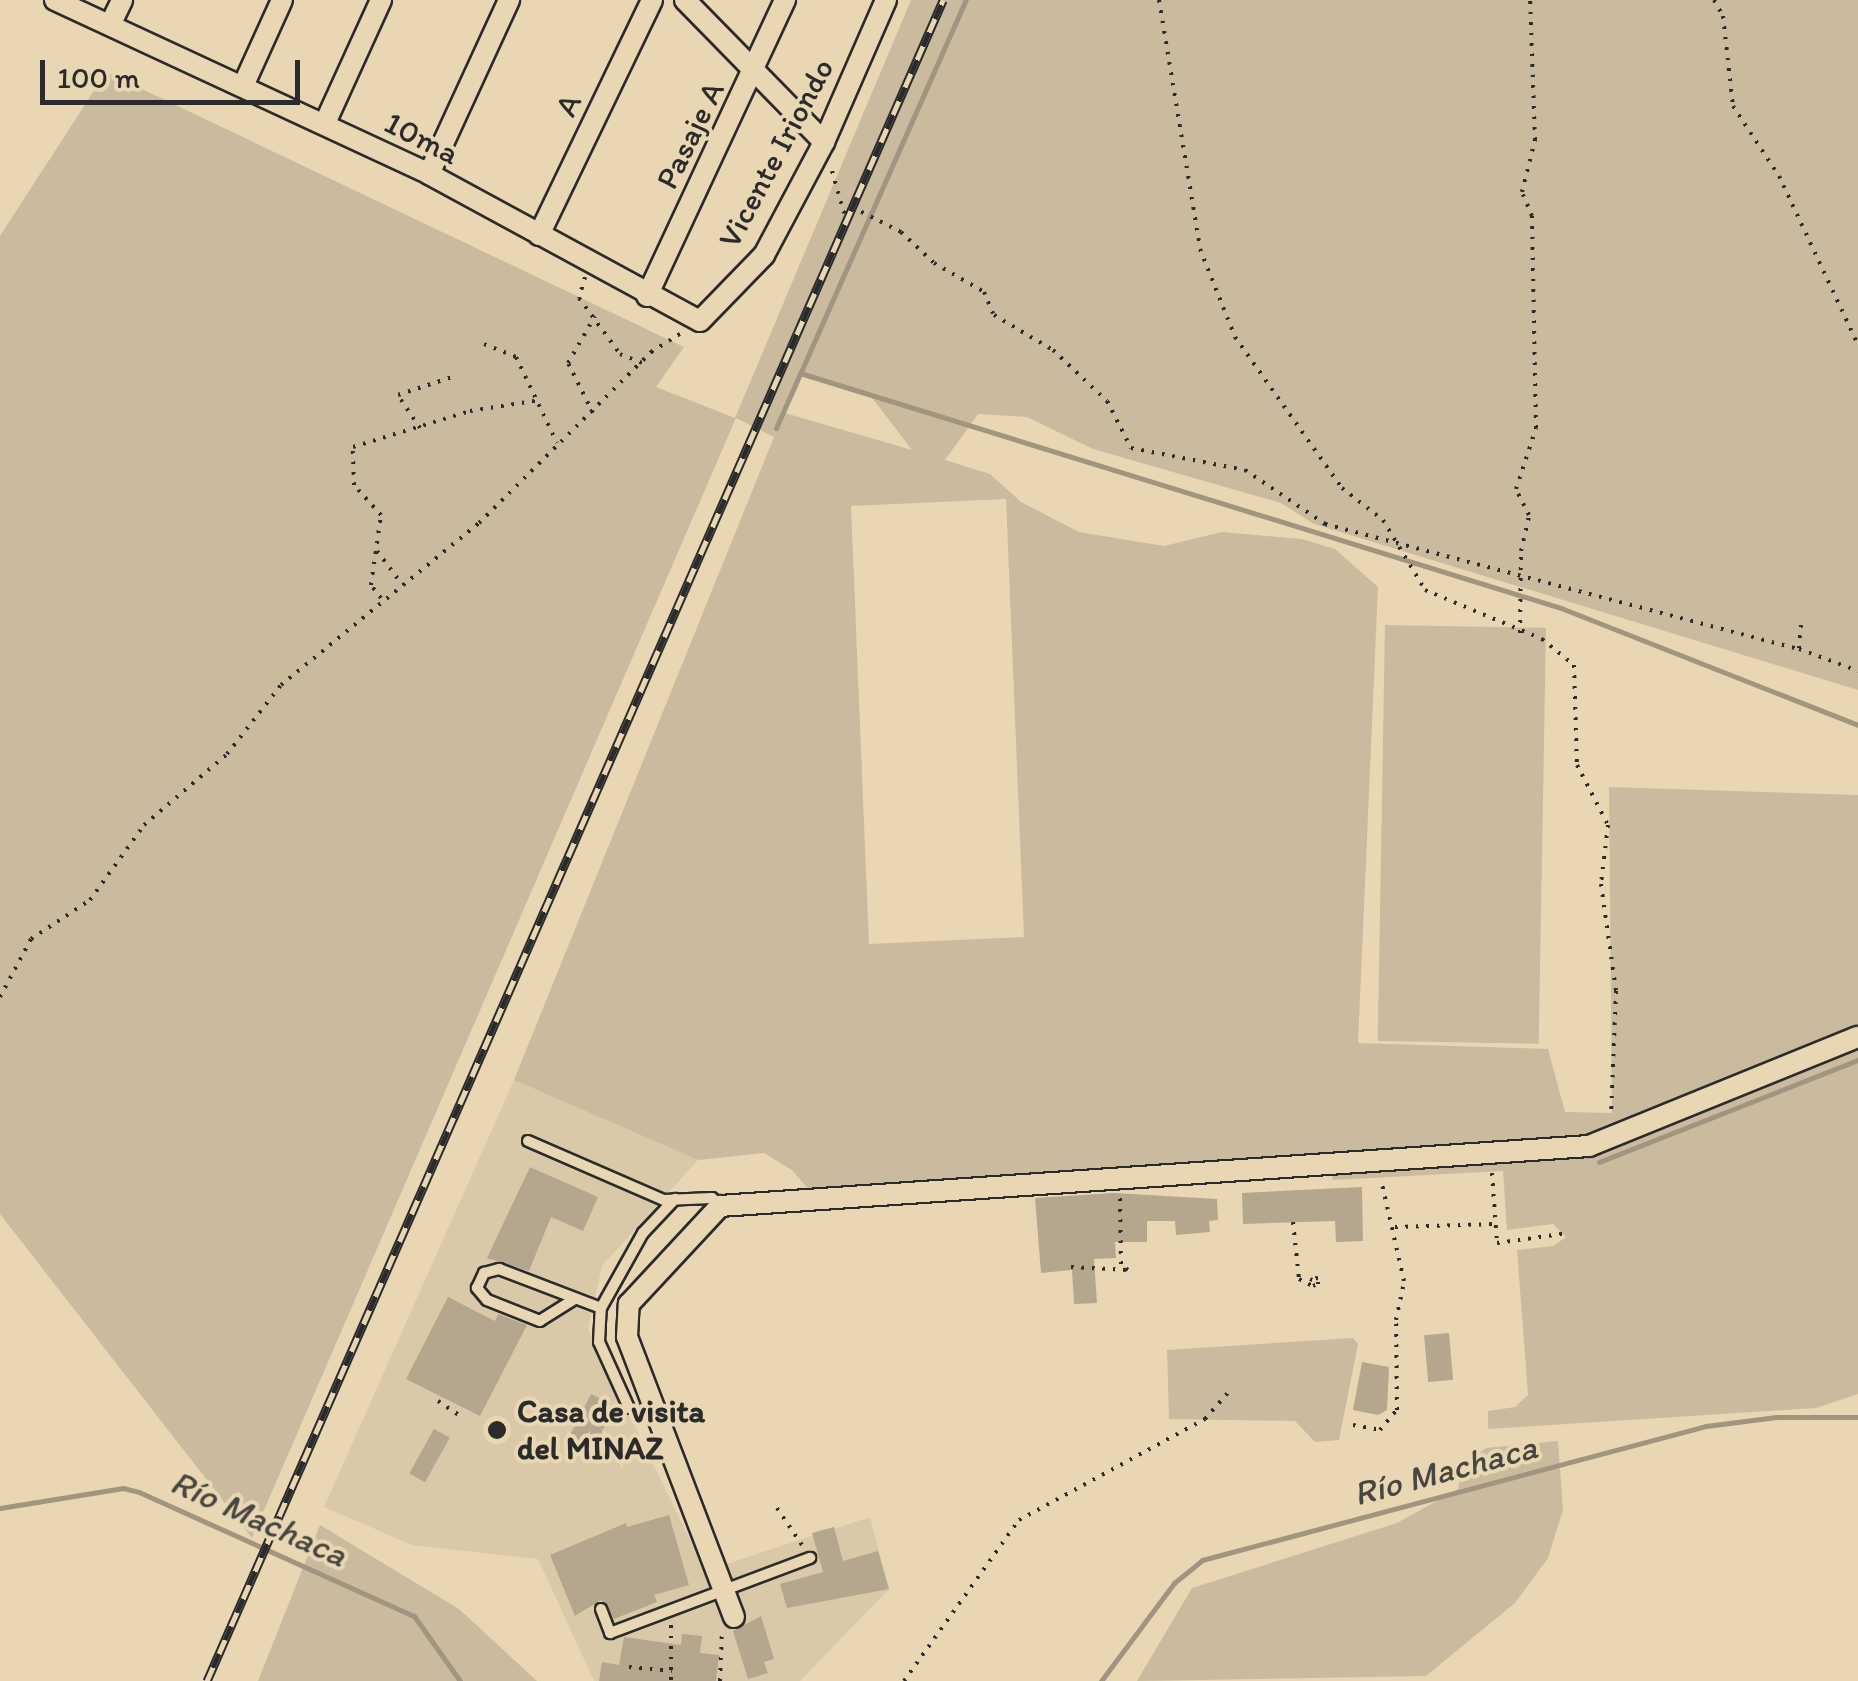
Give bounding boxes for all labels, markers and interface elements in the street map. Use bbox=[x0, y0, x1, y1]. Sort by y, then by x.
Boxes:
scale bar bbox=[45, 40, 305, 102]
street label: Vicente Iriondo bbox=[710, 52, 842, 254]
text: 100 m bbox=[57, 59, 140, 96]
street label: Pasaje A bbox=[648, 75, 732, 195]
street label: A bbox=[546, 87, 590, 123]
street label: 10ma bbox=[378, 103, 466, 173]
place label: Casa de visita del MINAZ bbox=[517, 1393, 705, 1468]
marker: Casa de visita del MINAZ bbox=[486, 1419, 508, 1441]
water label: Río Machaca bbox=[1349, 1425, 1541, 1515]
water label: Río Machaca bbox=[165, 1461, 353, 1575]

